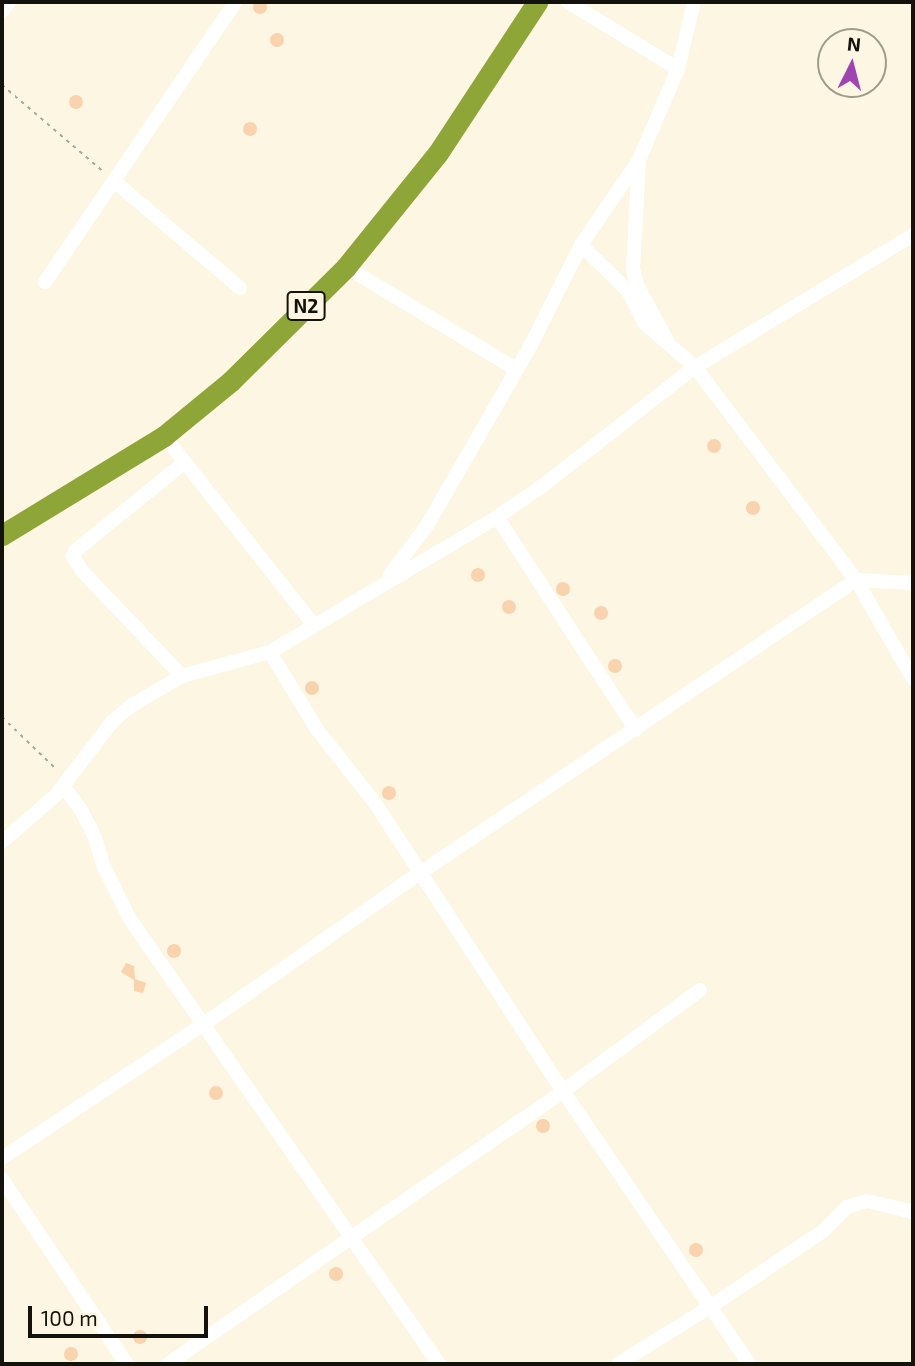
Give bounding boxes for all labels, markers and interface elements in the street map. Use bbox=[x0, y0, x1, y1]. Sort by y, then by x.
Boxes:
north arrow bbox=[817, 28, 887, 98]
text: N bbox=[846, 31, 862, 56]
road number: N2 bbox=[285, 290, 327, 322]
scale bar bbox=[32, 1292, 212, 1336]
text: 100 m bbox=[41, 1305, 98, 1330]

